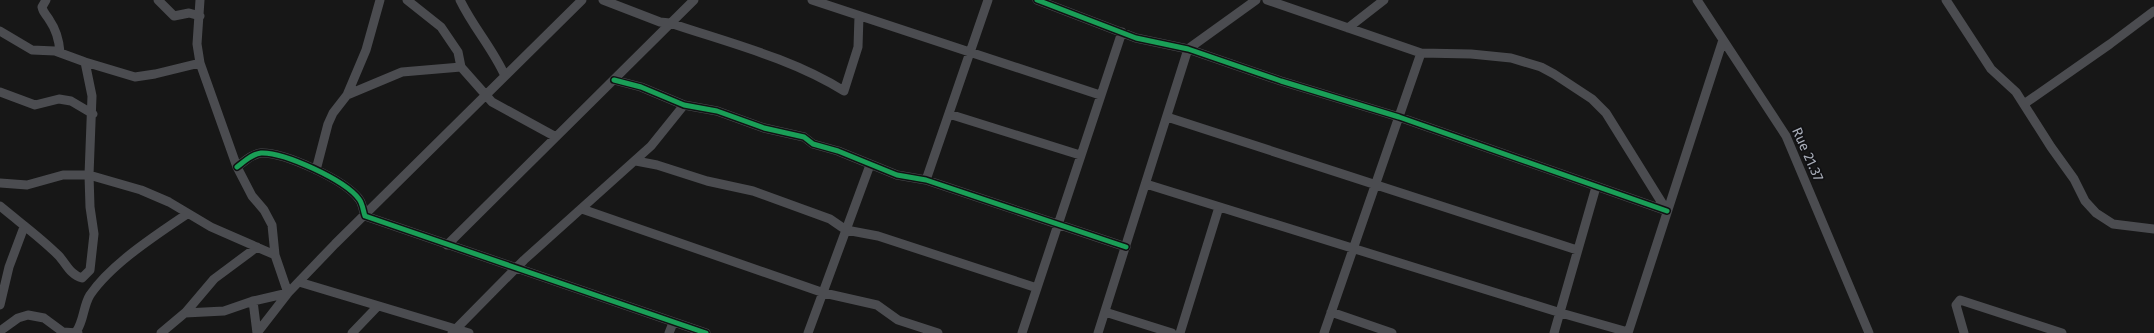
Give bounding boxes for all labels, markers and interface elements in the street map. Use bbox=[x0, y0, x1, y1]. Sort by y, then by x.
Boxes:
street label: Rue 21.37 bbox=[1788, 125, 1827, 184]

